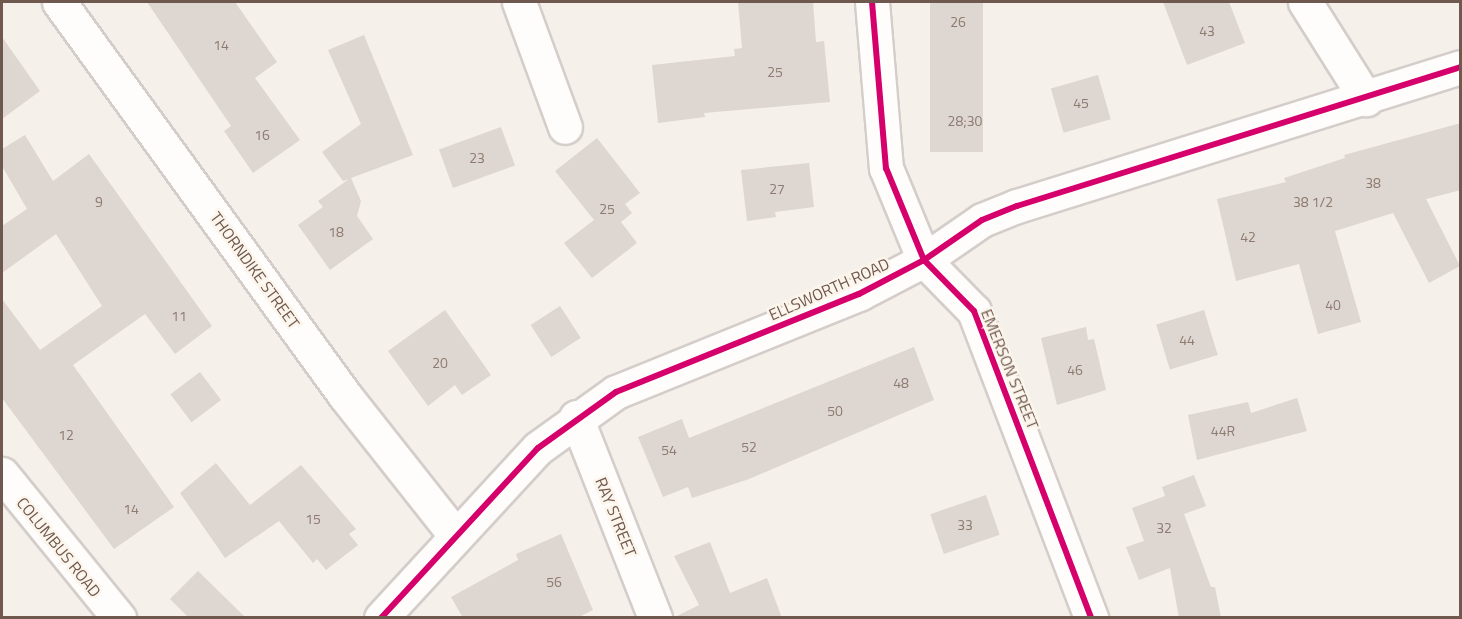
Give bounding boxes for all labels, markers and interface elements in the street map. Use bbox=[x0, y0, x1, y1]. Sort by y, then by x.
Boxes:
house number: 26 bbox=[950, 14, 966, 30]
house number: 43 bbox=[1199, 23, 1215, 39]
house number: 14 bbox=[213, 37, 229, 53]
house number: 25 bbox=[767, 64, 783, 80]
house number: 45 bbox=[1073, 95, 1089, 111]
house number: 28;30 bbox=[948, 113, 982, 129]
house number: 16 bbox=[254, 127, 270, 143]
house number: 23 bbox=[469, 150, 485, 166]
house number: 38 bbox=[1365, 175, 1381, 191]
house number: 27 bbox=[769, 181, 785, 197]
house number: 9 bbox=[95, 194, 103, 210]
house number: 38 1/2 bbox=[1293, 194, 1333, 210]
house number: 25 bbox=[599, 201, 615, 217]
street label: THORNDIKE STREET bbox=[206, 208, 304, 332]
house number: 18 bbox=[328, 224, 344, 240]
house number: 42 bbox=[1240, 229, 1256, 245]
street label: ELLSWORTH ROAD bbox=[766, 254, 892, 324]
house number: 40 bbox=[1325, 297, 1341, 313]
street label: EMERSON STREET bbox=[977, 306, 1043, 432]
house number: 11 bbox=[171, 308, 187, 324]
house number: 44 bbox=[1179, 332, 1195, 348]
house number: 20 bbox=[432, 355, 448, 371]
house number: 46 bbox=[1067, 362, 1083, 378]
house number: 48 bbox=[893, 375, 909, 391]
house number: 50 bbox=[827, 403, 843, 419]
house number: 44R bbox=[1211, 423, 1235, 439]
house number: 12 bbox=[58, 427, 74, 443]
house number: 52 bbox=[741, 439, 757, 455]
house number: 54 bbox=[661, 442, 677, 458]
street label: RAY STREET bbox=[591, 475, 641, 559]
street label: COLUMBUS ROAD bbox=[13, 493, 105, 601]
house number: 14 bbox=[123, 501, 139, 517]
house number: 15 bbox=[305, 511, 321, 527]
house number: 33 bbox=[957, 517, 973, 533]
house number: 32 bbox=[1156, 520, 1172, 536]
house number: 56 bbox=[546, 574, 562, 590]

